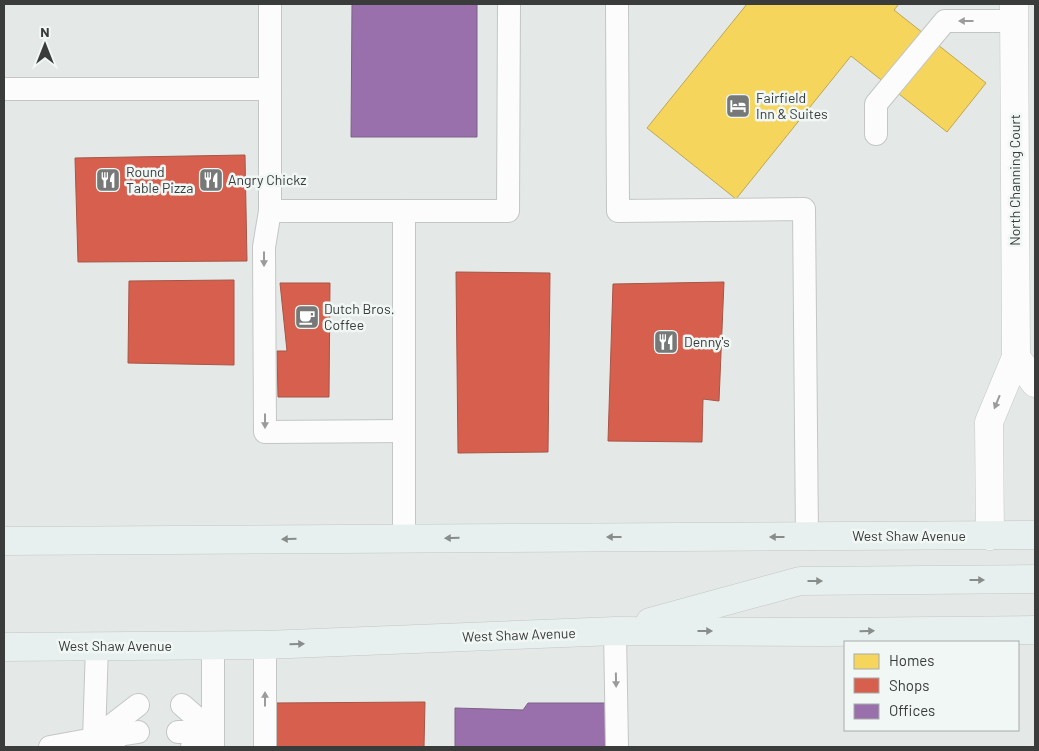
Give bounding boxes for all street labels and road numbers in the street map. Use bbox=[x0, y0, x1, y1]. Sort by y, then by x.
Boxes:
street label: North Channing Court bbox=[1006, 114, 1023, 246]
street label: West Shaw Avenue bbox=[852, 527, 966, 544]
street label: West Shaw Avenue bbox=[462, 624, 576, 645]
street label: West Shaw Avenue bbox=[58, 637, 172, 654]

